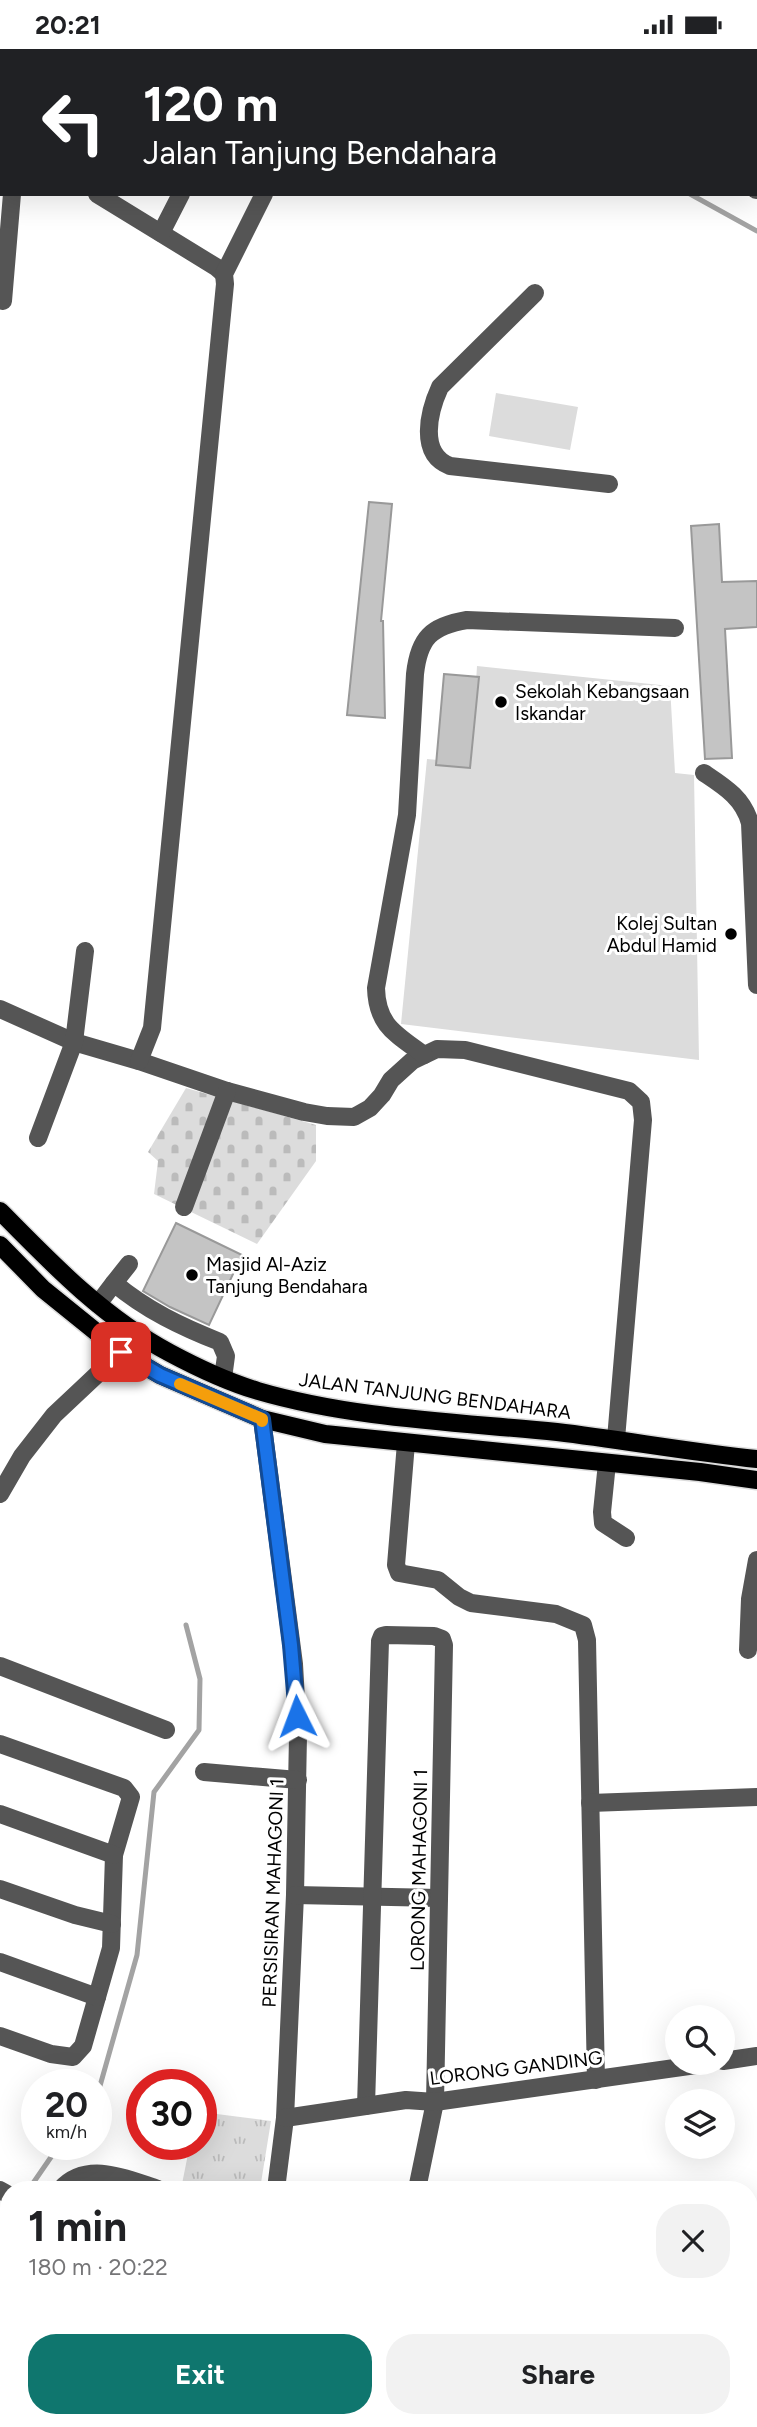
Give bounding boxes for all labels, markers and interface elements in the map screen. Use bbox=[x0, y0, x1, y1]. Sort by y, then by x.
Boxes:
text: 20:21 bbox=[35, 9, 101, 41]
text: 120 m bbox=[143, 74, 278, 133]
icon: left bbox=[28, 77, 119, 168]
text: Jalan Tanjung Bendahara bbox=[143, 134, 497, 172]
place label: Sekolah Kebangsaan Iskandar bbox=[515, 680, 689, 725]
marker: Sekolah Kebangsaan Iskandar bbox=[493, 694, 509, 710]
place label: Kolej Sultan Abdul Hamid bbox=[607, 912, 717, 957]
marker: Kolej Sultan Abdul Hamid bbox=[723, 926, 739, 942]
place label: Masjid Al-Aziz Tanjung Bendahara bbox=[206, 1253, 368, 1298]
marker: Masjid Al-Aziz Tanjung Bendahara bbox=[184, 1267, 200, 1283]
pin bbox=[91, 1322, 151, 1382]
icon: arrive bbox=[102, 1333, 140, 1371]
street label: JALAN TANJUNG BENDAHARA bbox=[298, 1368, 573, 1424]
position arrow bbox=[260, 1679, 334, 1753]
street label: LORONG MAHAGONI 1 bbox=[406, 1769, 432, 1971]
street label: PERSISIRAN MAHAGONI 1 bbox=[258, 1778, 288, 2008]
map controls bbox=[665, 2005, 735, 2159]
button: search bbox=[665, 2005, 735, 2075]
street label: LORONG GANDING bbox=[428, 2046, 604, 2090]
speed limit sign: 30 bbox=[126, 2069, 217, 2160]
text: 20 bbox=[45, 2084, 88, 2126]
button: layers bbox=[665, 2089, 735, 2159]
text: km/h bbox=[46, 2121, 87, 2143]
text: 1 min bbox=[28, 2201, 127, 2252]
button: close bbox=[656, 2204, 730, 2278]
text: 180 m · 20:22 bbox=[28, 2253, 168, 2281]
button: Exit bbox=[28, 2334, 372, 2414]
button: Share bbox=[386, 2334, 730, 2414]

